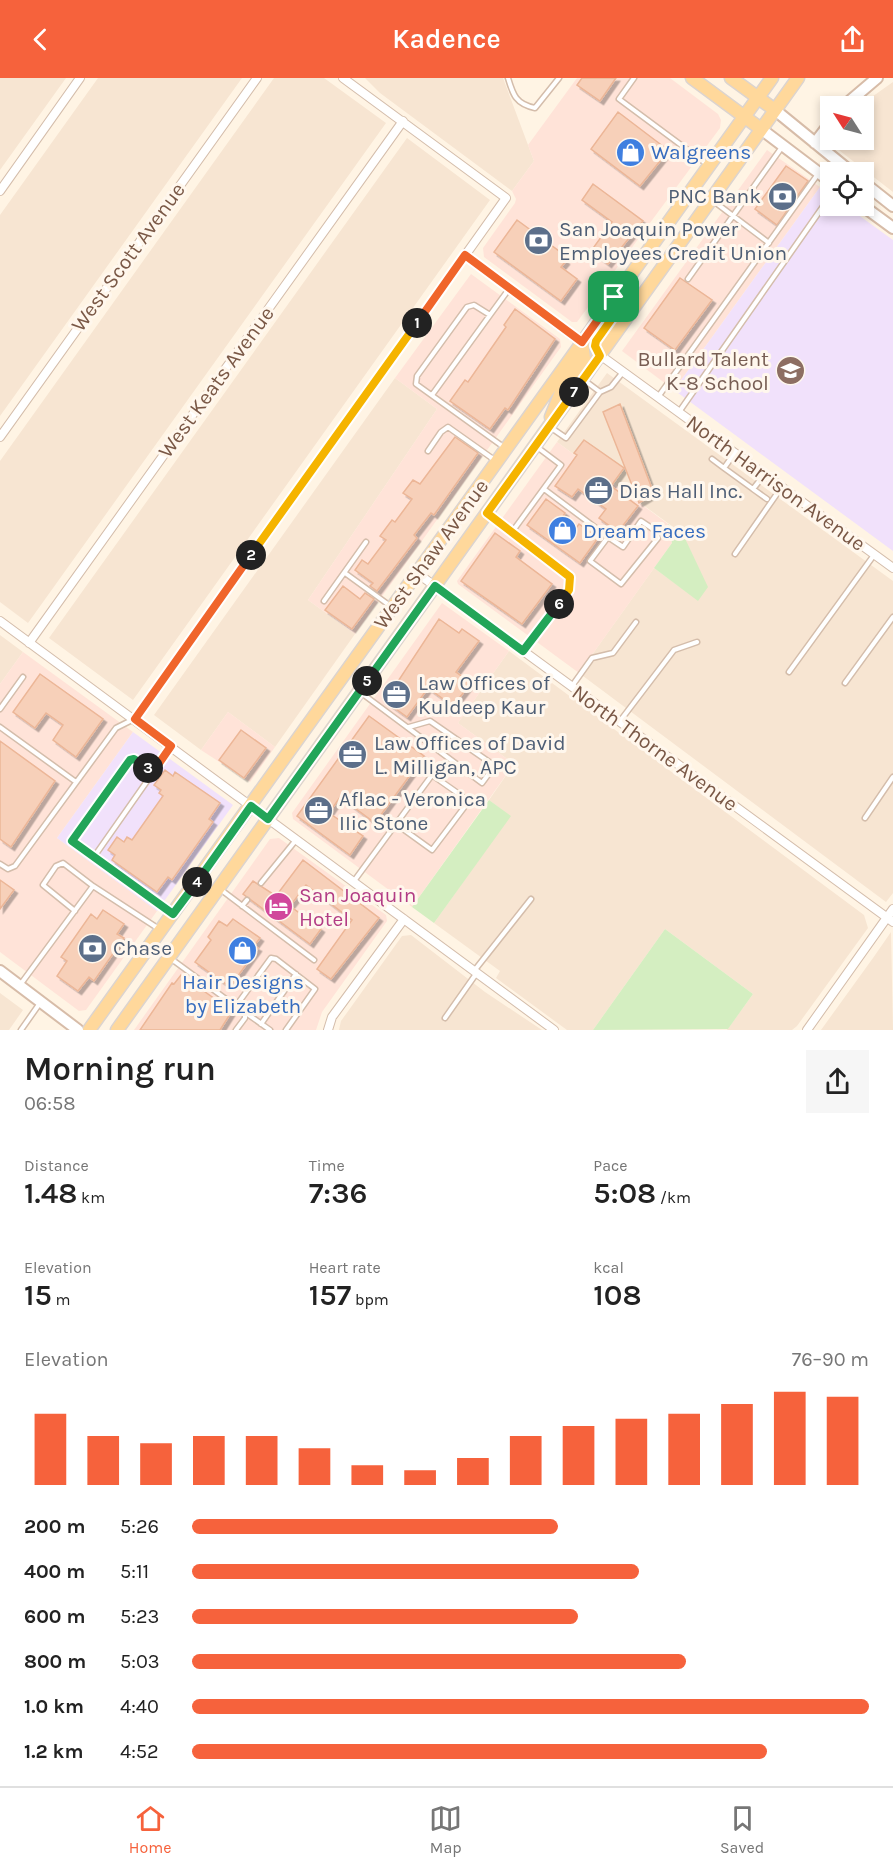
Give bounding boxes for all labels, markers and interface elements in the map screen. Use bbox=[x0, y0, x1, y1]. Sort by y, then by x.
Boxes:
icon: back bbox=[24, 23, 57, 56]
text: Kadence bbox=[392, 23, 501, 55]
icon: share bbox=[836, 23, 869, 56]
north arrow bbox=[820, 96, 874, 150]
map controls bbox=[820, 96, 874, 216]
shop icon: Walgreens bbox=[614, 136, 646, 168]
place label: Walgreens bbox=[651, 140, 751, 164]
button: locate bbox=[820, 162, 874, 216]
street label: West Scott Avenue bbox=[66, 178, 190, 336]
bank icon: PNC Bank bbox=[766, 180, 798, 212]
place label: PNC Bank bbox=[668, 184, 761, 208]
place label: San Joaquin Power Employees Credit Union bbox=[559, 217, 787, 265]
bank icon: San Joaquin Power Employees Credit Union bbox=[522, 225, 554, 257]
pin bbox=[588, 271, 639, 322]
icon: arrive bbox=[597, 280, 630, 313]
street label: West Keats Avenue bbox=[153, 302, 279, 462]
pin: 1 bbox=[402, 308, 432, 338]
text: 1 bbox=[414, 313, 420, 332]
place label: Bullard Talent K-8 School bbox=[637, 347, 769, 395]
school or university icon: Bullard Talent K-8 School bbox=[774, 355, 806, 387]
pin: 7 bbox=[559, 377, 589, 407]
text: 7 bbox=[570, 382, 578, 401]
street label: North Harrison Avenue bbox=[682, 410, 870, 556]
street label: West Shaw Avenue bbox=[369, 475, 493, 633]
office icon: Dias Hall Inc. bbox=[582, 475, 614, 507]
place label: Dias Hall Inc. bbox=[619, 479, 742, 503]
shop icon: Dream Faces bbox=[546, 515, 578, 547]
place label: Dream Faces bbox=[583, 519, 706, 543]
pin: 2 bbox=[236, 540, 266, 570]
text: 2 bbox=[246, 545, 256, 564]
pin: 6 bbox=[544, 589, 574, 619]
text: 6 bbox=[554, 594, 564, 613]
pin: 5 bbox=[352, 666, 382, 696]
text: 5 bbox=[362, 671, 372, 690]
place label: Law Offices of Kuldeep Kaur bbox=[418, 671, 551, 719]
office icon: Law Offices of Kuldeep Kaur bbox=[381, 679, 413, 711]
street label: North Thorne Avenue bbox=[568, 680, 742, 816]
place label: Law Offices of David L. Milligan, APC bbox=[374, 731, 566, 779]
office icon: Law Offices of David L. Milligan, APC bbox=[337, 739, 369, 771]
pin: 3 bbox=[133, 753, 163, 783]
text: 3 bbox=[143, 758, 153, 777]
place label: Aflac - Veronica IIic Stone bbox=[339, 787, 486, 835]
office icon: Aflac - Veronica IIic Stone bbox=[302, 795, 334, 827]
pin: 4 bbox=[182, 867, 212, 897]
text: 4 bbox=[192, 872, 202, 891]
place label: San Joaquin Hotel bbox=[299, 883, 416, 931]
hotel icon: San Joaquin Hotel bbox=[262, 891, 294, 923]
bank icon: Chase bbox=[76, 932, 108, 964]
shop icon: Hair Designs by Elizabeth bbox=[227, 935, 259, 967]
place label: Chase bbox=[113, 936, 172, 960]
place label: Hair Designs by Elizabeth bbox=[182, 970, 304, 1018]
text: Morning run bbox=[24, 1050, 216, 1088]
button: share bbox=[806, 1050, 869, 1113]
text: 06:58 bbox=[24, 1092, 76, 1115]
text: Distance bbox=[24, 1156, 89, 1175]
text: Time bbox=[309, 1156, 345, 1175]
text: Pace bbox=[593, 1156, 627, 1175]
text: 1.48 bbox=[24, 1175, 77, 1211]
text: 7:36 bbox=[309, 1175, 367, 1211]
text: 5:08 bbox=[593, 1175, 656, 1211]
text: km bbox=[77, 1188, 105, 1207]
text: /km bbox=[656, 1188, 691, 1207]
text: Elevation bbox=[24, 1258, 92, 1277]
text: Heart rate bbox=[309, 1258, 381, 1277]
text: kcal bbox=[593, 1258, 624, 1277]
text: 15 bbox=[24, 1277, 52, 1313]
text: 157 bbox=[309, 1277, 351, 1313]
text: 108 bbox=[593, 1277, 642, 1313]
text: m bbox=[52, 1290, 71, 1309]
text: bpm bbox=[351, 1290, 389, 1309]
text: Elevation bbox=[24, 1348, 109, 1371]
text: 76–90 m bbox=[792, 1348, 869, 1371]
text: 200 m bbox=[24, 1515, 85, 1538]
text: 5:26 bbox=[120, 1515, 159, 1538]
text: 400 m bbox=[24, 1560, 85, 1583]
text: 5:11 bbox=[120, 1560, 149, 1583]
text: 600 m bbox=[24, 1605, 85, 1628]
text: 5:23 bbox=[120, 1605, 159, 1628]
text: 800 m bbox=[24, 1650, 86, 1673]
text: 5:03 bbox=[120, 1650, 160, 1673]
text: 1.0 km bbox=[24, 1695, 84, 1718]
text: 4:40 bbox=[120, 1695, 159, 1718]
text: 1.2 km bbox=[24, 1740, 83, 1763]
text: 4:52 bbox=[120, 1740, 159, 1763]
tab: Home bbox=[129, 1802, 171, 1857]
tab: Map bbox=[429, 1802, 462, 1857]
tab: Saved bbox=[720, 1802, 764, 1857]

